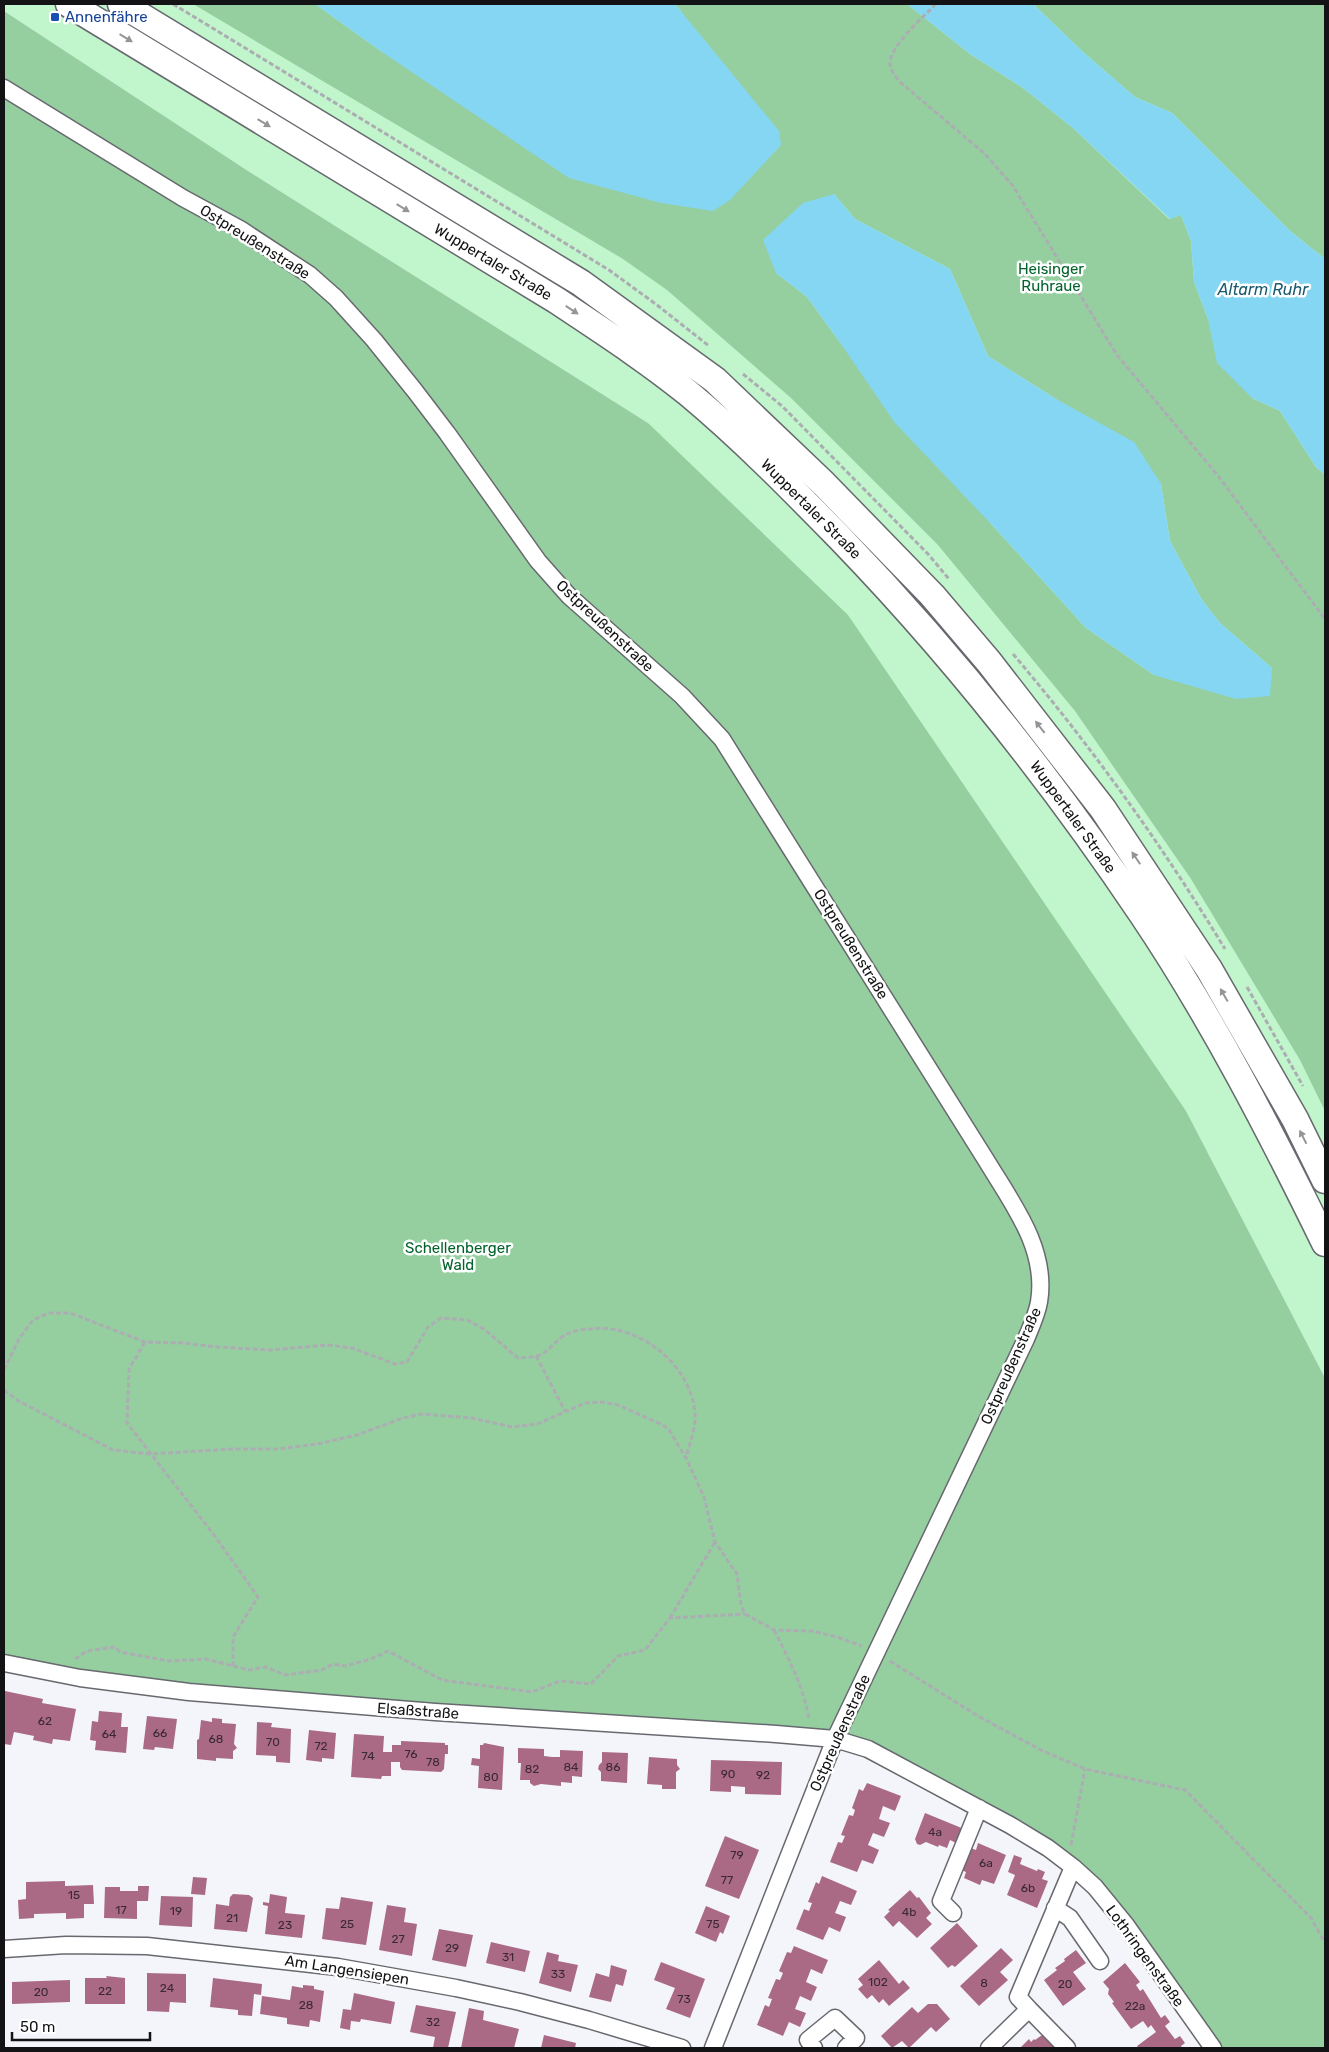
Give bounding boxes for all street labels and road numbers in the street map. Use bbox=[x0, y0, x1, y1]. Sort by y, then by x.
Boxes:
street label: Ostpreußenstraße bbox=[197, 201, 313, 283]
street label: Wuppertaler Straße bbox=[431, 220, 555, 304]
street label: Wuppertaler Straße bbox=[757, 455, 865, 563]
street label: Ostpreußenstraße bbox=[553, 576, 657, 676]
street label: Wuppertaler Straße bbox=[1026, 757, 1120, 877]
street label: Ostpreußenstraße bbox=[810, 886, 892, 1002]
street label: Ostpreußenstraße bbox=[977, 1305, 1045, 1427]
street label: Ostpreußenstraße bbox=[806, 1672, 874, 1794]
street label: Elsaßstraße bbox=[376, 1699, 460, 1723]
street label: Lothringenstraße bbox=[1102, 1902, 1188, 2010]
street label: Am Langensiepen bbox=[284, 1951, 410, 1989]

